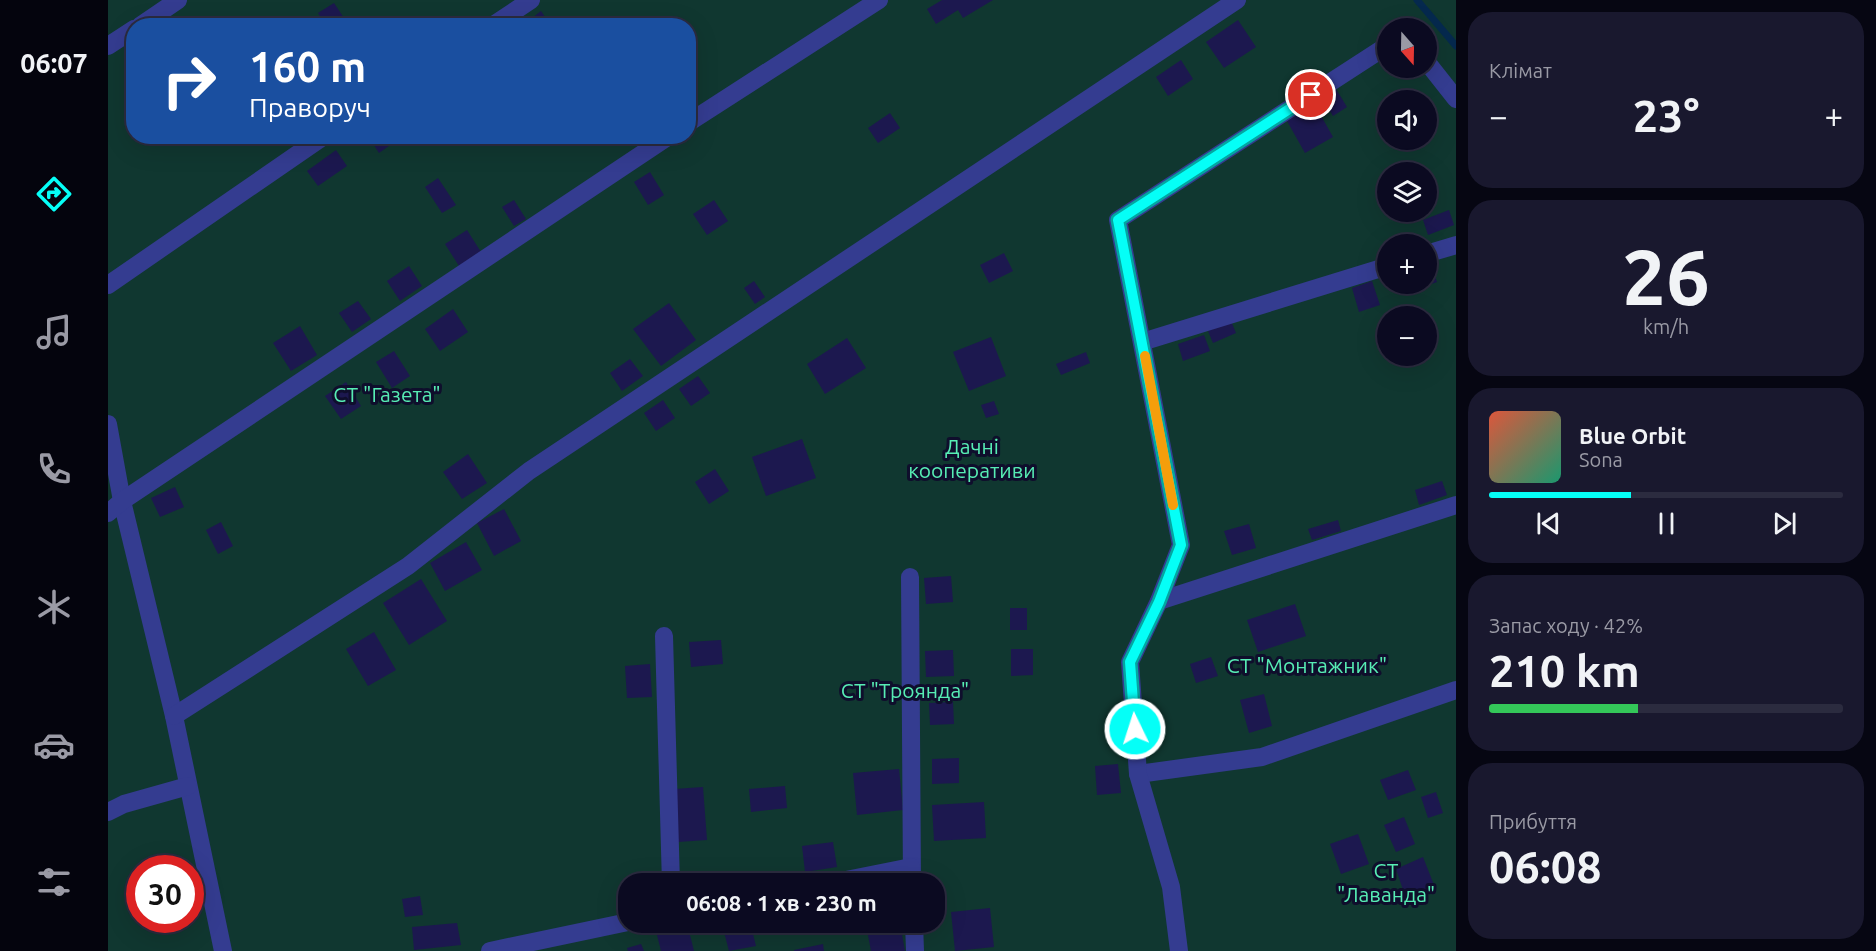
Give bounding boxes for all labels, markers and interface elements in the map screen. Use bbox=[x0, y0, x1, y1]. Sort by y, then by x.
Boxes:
north arrow bbox=[1377, 18, 1437, 78]
map controls bbox=[1377, 18, 1437, 366]
icon: right bbox=[150, 42, 228, 120]
text: 160 m bbox=[249, 43, 366, 90]
text: 06:07 bbox=[20, 48, 88, 78]
text: Клімат bbox=[1489, 59, 1552, 82]
pin bbox=[1285, 69, 1336, 120]
icon: arrive bbox=[1294, 78, 1327, 111]
button: sound bbox=[1377, 90, 1437, 150]
text: 23° bbox=[1633, 90, 1699, 141]
text: Праворуч bbox=[249, 92, 371, 122]
text: − bbox=[1489, 97, 1508, 134]
text: + bbox=[1824, 97, 1843, 134]
button: layers bbox=[1377, 162, 1437, 222]
icon: directions bbox=[33, 173, 75, 215]
text: 26 bbox=[1622, 232, 1710, 320]
button: + bbox=[1377, 234, 1437, 294]
button: − bbox=[1377, 306, 1437, 366]
icon: music bbox=[33, 311, 75, 353]
text: km/h bbox=[1643, 315, 1689, 338]
park label: СТ "Газета" bbox=[333, 382, 441, 406]
text: Blue Orbit bbox=[1579, 423, 1686, 448]
park label: Дачні кооперативи bbox=[908, 434, 1036, 482]
icon: phone bbox=[33, 448, 75, 490]
text: Sona bbox=[1579, 448, 1623, 471]
icon: previous bbox=[1532, 507, 1565, 540]
icon: pause bbox=[1650, 507, 1683, 540]
icon: next bbox=[1768, 507, 1801, 540]
icon: climate bbox=[33, 586, 75, 628]
text: Запас ходу · 42% bbox=[1489, 614, 1643, 637]
text: 210 km bbox=[1489, 645, 1640, 696]
park label: СТ "Монтажник" bbox=[1227, 653, 1387, 677]
park label: СТ "Троянда" bbox=[841, 678, 969, 702]
position arrow bbox=[1103, 697, 1167, 761]
icon: car bbox=[33, 724, 75, 766]
text: Прибуття bbox=[1489, 810, 1577, 833]
text: 06:08 bbox=[1489, 841, 1602, 892]
speed limit sign: 30 bbox=[126, 855, 204, 933]
park label: СТ "Лаванда" bbox=[1337, 858, 1435, 906]
icon: filters bbox=[33, 861, 75, 903]
text: 06:08 · 1 хв · 230 m bbox=[686, 890, 877, 915]

